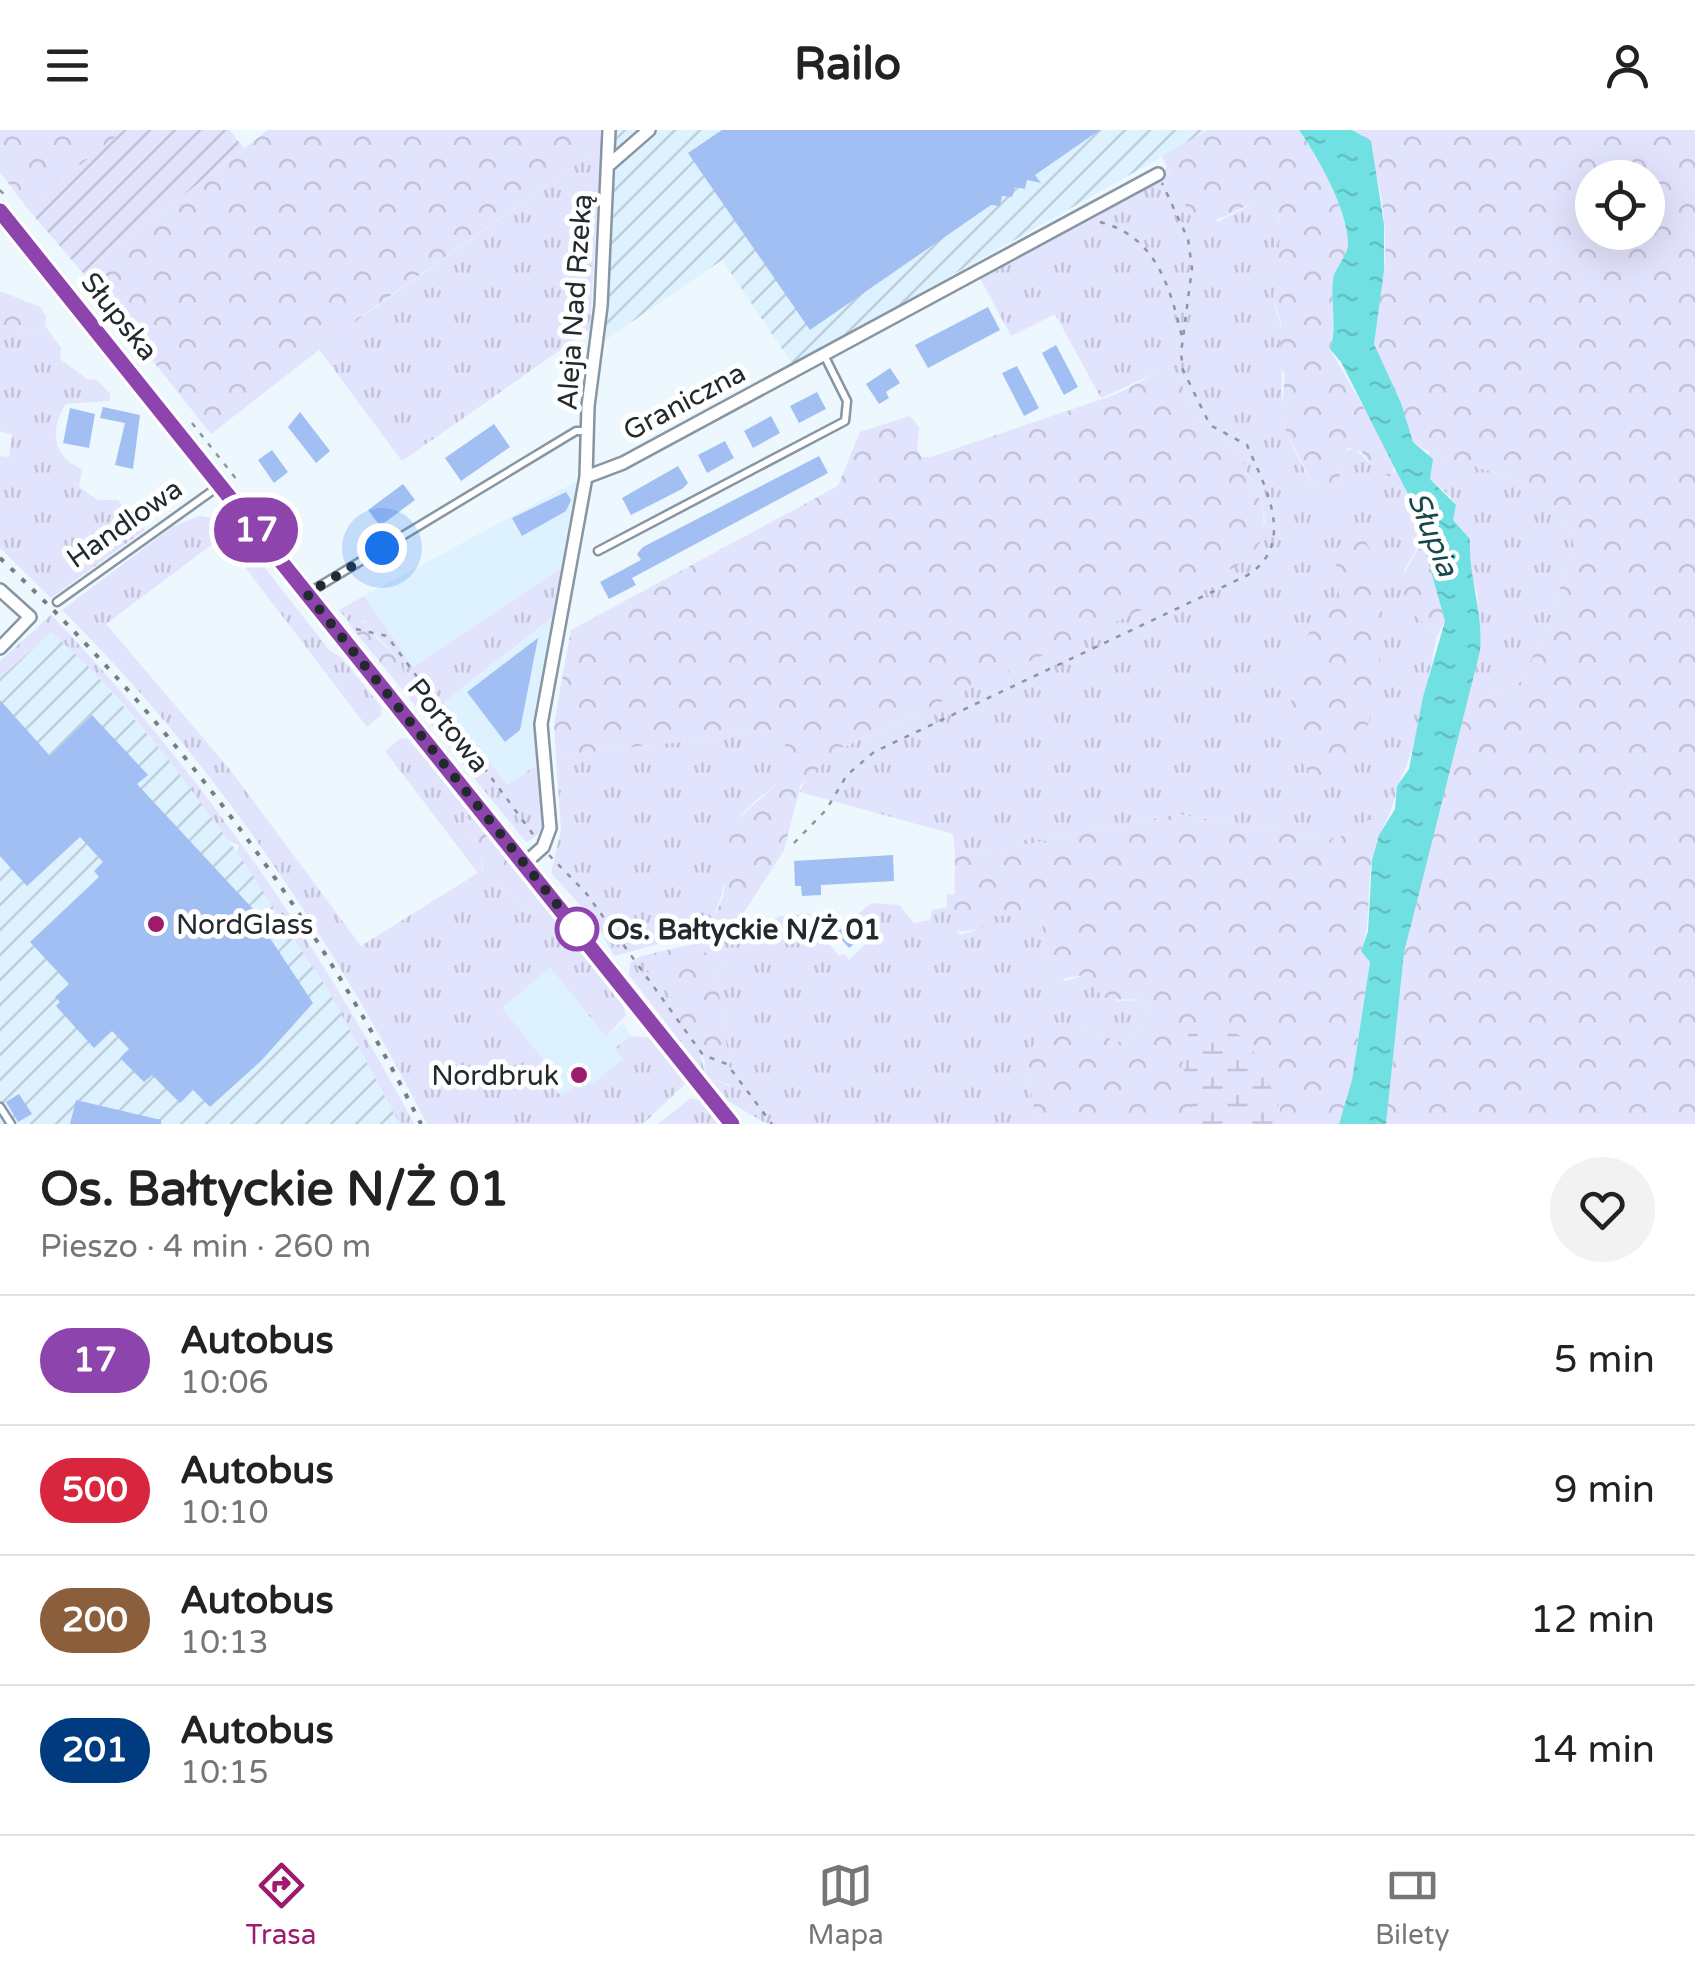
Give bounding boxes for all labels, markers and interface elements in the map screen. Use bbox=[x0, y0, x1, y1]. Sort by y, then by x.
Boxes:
icon: menu bbox=[40, 38, 95, 93]
text: Railo bbox=[794, 38, 901, 92]
icon: person bbox=[1600, 38, 1655, 93]
map controls bbox=[1575, 160, 1665, 250]
button: locate bbox=[1575, 160, 1665, 250]
street label: Aleja Nad Rzeką bbox=[550, 193, 600, 412]
street label: Słupska bbox=[73, 266, 165, 368]
street label: Graniczna bbox=[618, 356, 751, 448]
street label: Handlowa bbox=[60, 472, 189, 576]
water label: Słupia bbox=[1399, 487, 1467, 583]
line badge: 17 bbox=[211, 498, 301, 562]
text: 17 bbox=[234, 509, 278, 551]
your location bbox=[357, 523, 407, 573]
street label: Portowa bbox=[400, 672, 496, 780]
place label: NordGlass bbox=[176, 908, 314, 942]
marker: Os. Bałtyckie N/Ż 01 bbox=[556, 908, 598, 950]
marker: NordGlass bbox=[145, 913, 167, 935]
place label: Os. Bałtyckie N/Ż 01 bbox=[607, 913, 881, 947]
place label: Nordbruk bbox=[431, 1059, 559, 1093]
marker: Nordbruk bbox=[568, 1064, 590, 1086]
button: heart bbox=[1550, 1157, 1655, 1262]
text: Os. Bałtyckie N/Ż 01 bbox=[40, 1161, 509, 1219]
text: Pieszo · 4 min · 260 m bbox=[40, 1228, 371, 1266]
text: Autobus bbox=[180, 1318, 334, 1364]
text: 5 min bbox=[1554, 1337, 1655, 1383]
text: 17 bbox=[73, 1339, 117, 1381]
text: 10:06 bbox=[180, 1364, 269, 1402]
text: Autobus bbox=[180, 1448, 334, 1494]
text: 9 min bbox=[1554, 1467, 1655, 1513]
text: 500 bbox=[62, 1469, 128, 1511]
text: 10:10 bbox=[180, 1494, 269, 1532]
text: Autobus bbox=[180, 1578, 334, 1624]
text: 12 min bbox=[1530, 1597, 1655, 1643]
text: 200 bbox=[62, 1599, 128, 1641]
text: 10:13 bbox=[180, 1624, 269, 1662]
text: Autobus bbox=[180, 1708, 334, 1754]
text: 14 min bbox=[1530, 1727, 1655, 1773]
text: 201 bbox=[62, 1729, 128, 1771]
text: 10:15 bbox=[180, 1754, 269, 1792]
tab: Trasa bbox=[246, 1858, 317, 1952]
tab: Mapa bbox=[808, 1858, 884, 1952]
tab: Bilety bbox=[1375, 1858, 1449, 1952]

